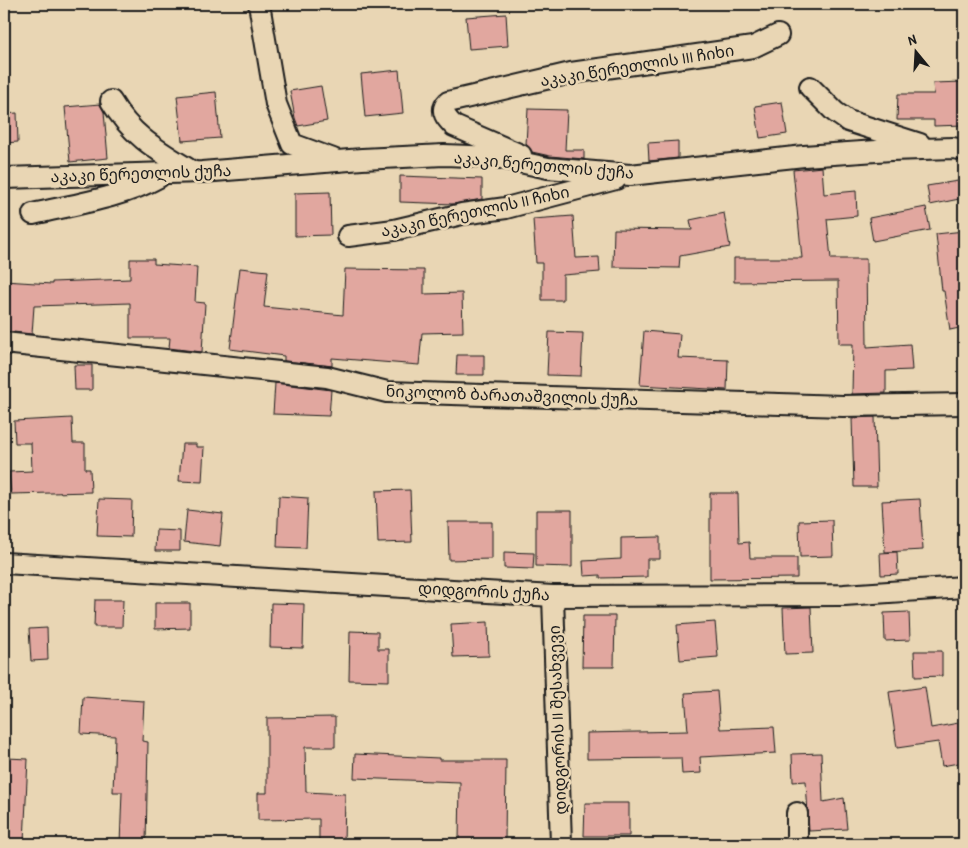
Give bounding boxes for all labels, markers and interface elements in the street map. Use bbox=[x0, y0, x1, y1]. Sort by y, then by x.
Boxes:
north arrow bbox=[890, 28, 940, 78]
text: N bbox=[905, 29, 919, 49]
street label: აკაკი წერეთლის III ჩიხი bbox=[538, 39, 736, 91]
street label: აკაკი წერეთლის ქუჩა bbox=[453, 146, 635, 184]
street label: აკაკი წერეთლის ქუჩა bbox=[50, 159, 232, 187]
street label: აკაკი წერეთლის II ჩიხი bbox=[379, 180, 571, 242]
street label: ნიკოლოზ ბარათაშვილის ქუჩა bbox=[385, 380, 639, 410]
street label: დიდგორის ქუჩა bbox=[418, 577, 550, 605]
street label: დიდგორის II შესახვევი bbox=[543, 625, 571, 815]

